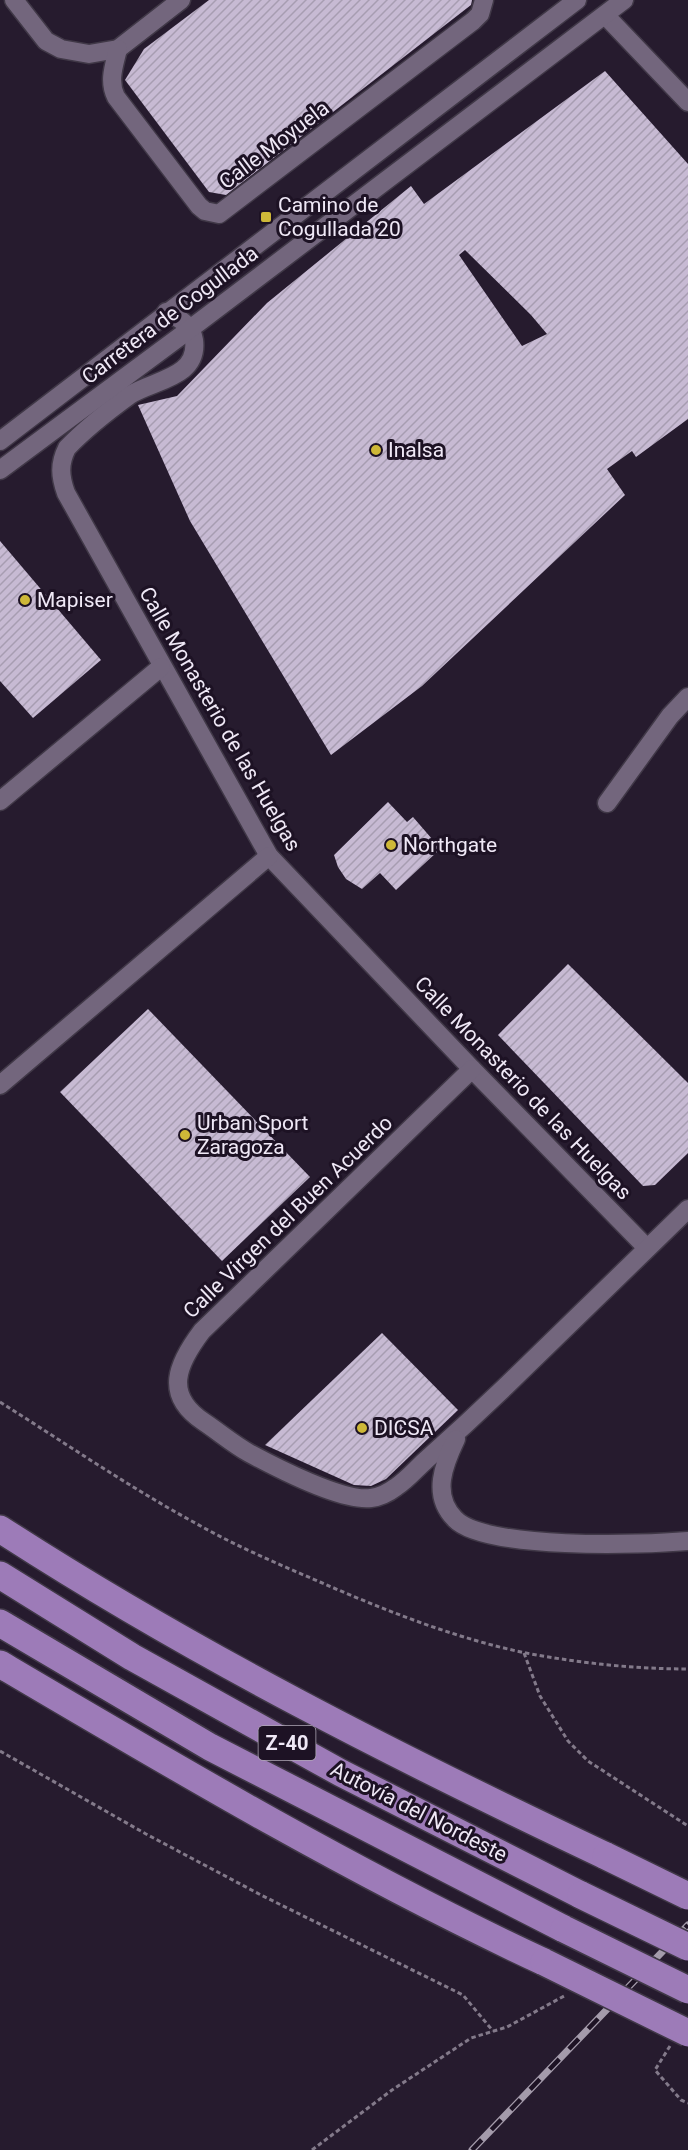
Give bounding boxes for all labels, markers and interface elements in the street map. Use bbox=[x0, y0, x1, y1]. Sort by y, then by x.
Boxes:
street label: Calle Moyuela bbox=[214, 96, 334, 194]
place label: Camino de Cogullada 20 bbox=[278, 193, 401, 241]
marker: Camino de Cogullada 20 bbox=[259, 210, 273, 224]
street label: Carretera de Cogullada bbox=[77, 241, 263, 389]
place label: Inalsa bbox=[388, 438, 444, 462]
marker: Inalsa bbox=[369, 443, 383, 457]
street label: Calle Monasterio de las Huelgas bbox=[134, 583, 306, 855]
place label: Mapiser bbox=[37, 588, 113, 612]
marker: Mapiser bbox=[18, 593, 32, 607]
place label: Northgate bbox=[403, 833, 497, 857]
marker: Northgate bbox=[384, 838, 398, 852]
street label: Calle Monasterio de las Huelgas bbox=[410, 971, 636, 1205]
street label: Calle Virgen del Buen Acuerdo bbox=[179, 1111, 397, 1323]
place label: Urban Sport Zaragoza bbox=[197, 1111, 309, 1159]
marker: Urban Sport Zaragoza bbox=[178, 1128, 192, 1142]
place label: DICSA bbox=[374, 1416, 434, 1440]
marker: DICSA bbox=[355, 1421, 369, 1435]
road number: Z-40 bbox=[258, 1726, 316, 1760]
street label: Autovía del Nordeste bbox=[327, 1757, 511, 1867]

